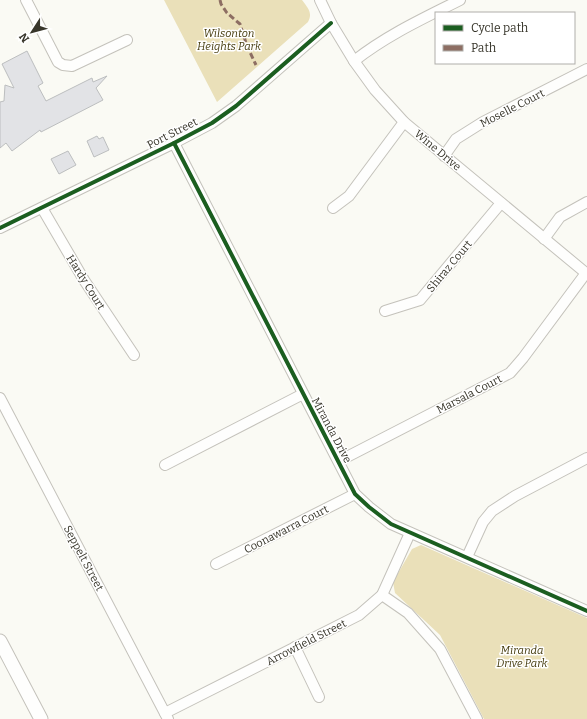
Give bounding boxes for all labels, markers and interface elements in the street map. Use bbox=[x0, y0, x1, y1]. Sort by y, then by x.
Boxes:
north arrow bbox=[12, 12, 52, 52]
legend bbox=[435, 12, 575, 64]
text: Cycle path bbox=[471, 21, 529, 35]
park label: Wilsonton Heights Park bbox=[197, 27, 262, 53]
text: N bbox=[16, 30, 32, 45]
text: Path bbox=[471, 41, 497, 55]
street label: Moselle Court bbox=[478, 87, 547, 130]
street label: Port Street bbox=[145, 115, 200, 152]
street label: Wine Drive bbox=[412, 127, 463, 173]
street label: Shiraz Court bbox=[424, 238, 475, 295]
street label: Hardy Court bbox=[64, 252, 108, 312]
street label: Marsala Court bbox=[434, 372, 504, 417]
street label: Miranda Drive bbox=[309, 395, 354, 465]
street label: Coonawarra Court bbox=[242, 503, 331, 556]
street label: Seppelt Street bbox=[61, 523, 106, 593]
street label: Arrowfield Street bbox=[264, 617, 348, 668]
park label: Miranda Drive Park bbox=[496, 644, 549, 670]

